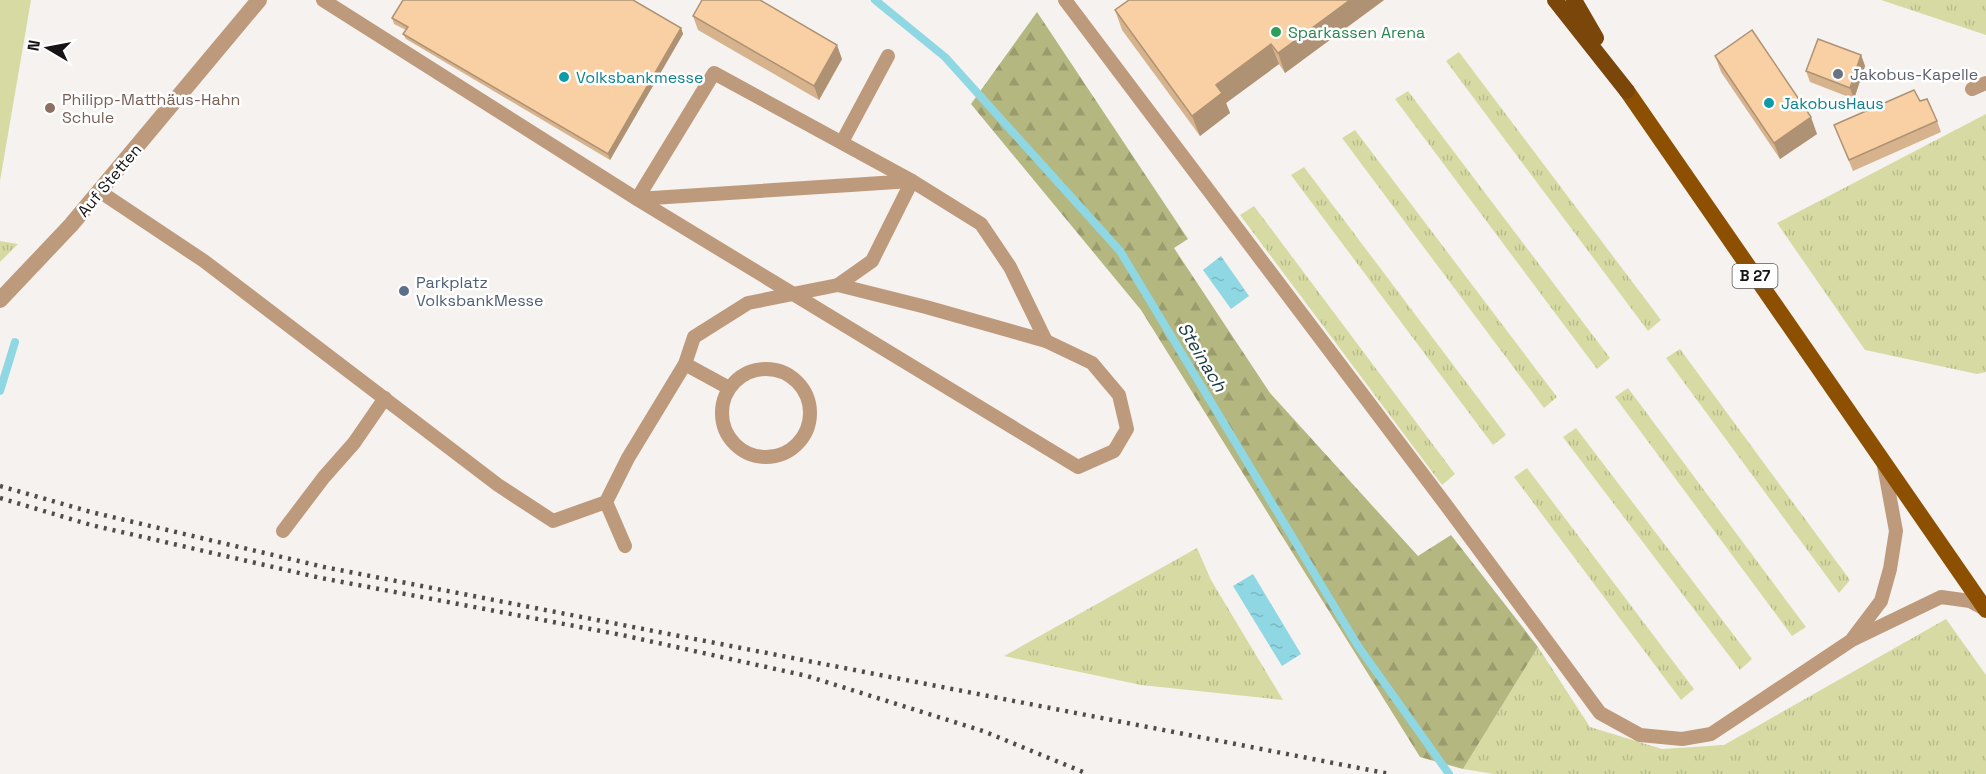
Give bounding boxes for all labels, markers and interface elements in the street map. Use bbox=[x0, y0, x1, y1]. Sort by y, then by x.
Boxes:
north arrow bbox=[18, 18, 78, 78]
place label: Sparkassen Arena bbox=[1288, 22, 1425, 43]
marker: Sparkassen Arena bbox=[1269, 25, 1283, 39]
text: N bbox=[22, 38, 45, 53]
place label: Jakobus-Kapelle bbox=[1850, 64, 1978, 85]
place label: Volksbankmesse bbox=[576, 67, 703, 88]
marker: Jakobus-Kapelle bbox=[1831, 67, 1845, 81]
marker: Volksbankmesse bbox=[557, 70, 571, 84]
place label: Philipp-Matthäus-Hahn Schule bbox=[62, 89, 240, 128]
place label: JakobusHaus bbox=[1781, 93, 1884, 114]
marker: JakobusHaus bbox=[1762, 96, 1776, 110]
marker: Philipp-Matthäus-Hahn Schule bbox=[43, 101, 57, 115]
street label: Auf Stetten bbox=[73, 139, 146, 221]
road number: B 27 bbox=[1732, 264, 1778, 288]
place label: Parkplatz VolksbankMesse bbox=[416, 272, 544, 311]
marker: Parkplatz VolksbankMesse bbox=[397, 284, 411, 298]
water label: Steinach bbox=[1173, 318, 1233, 396]

